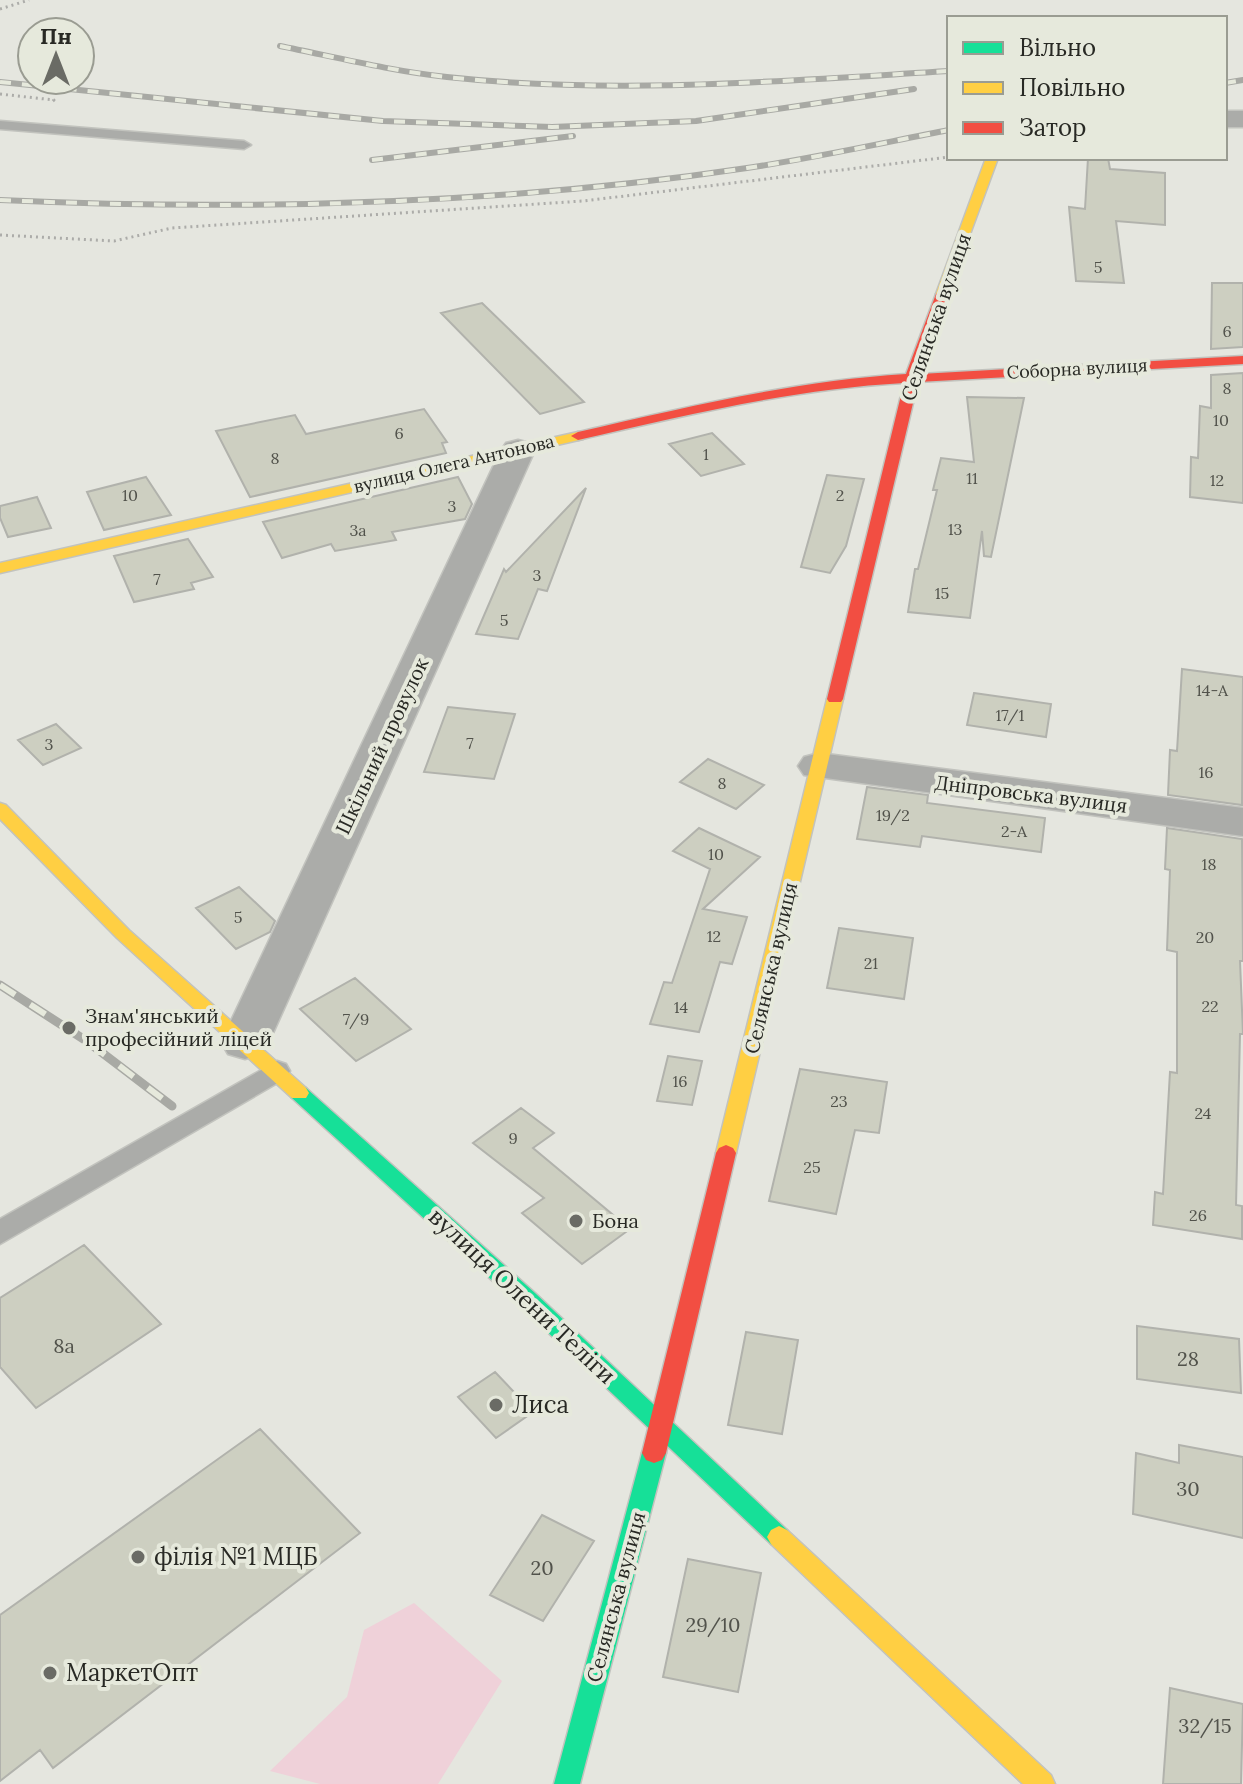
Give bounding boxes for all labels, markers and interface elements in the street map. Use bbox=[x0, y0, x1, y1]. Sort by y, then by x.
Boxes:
north arrow bbox=[16, 16, 96, 96]
legend bbox=[947, 16, 1227, 160]
text: Пн bbox=[40, 22, 72, 50]
text: Вільно bbox=[1019, 32, 1096, 63]
text: Повільно bbox=[1019, 72, 1125, 103]
text: Затор bbox=[1019, 112, 1086, 143]
street label: Селянська вулиця bbox=[895, 230, 976, 404]
house number: 5 bbox=[1094, 257, 1102, 277]
house number: 6 bbox=[1222, 321, 1232, 341]
street label: Соборна вулиця bbox=[1006, 353, 1148, 384]
house number: 8 bbox=[1223, 378, 1232, 398]
house number: 10 bbox=[1213, 410, 1229, 430]
house number: 6 bbox=[394, 423, 404, 443]
street label: вулиця Олега Антонова bbox=[351, 429, 556, 498]
house number: 1 bbox=[703, 444, 709, 464]
house number: 8 bbox=[271, 448, 280, 468]
house number: 11 bbox=[966, 468, 978, 488]
house number: 12 bbox=[1210, 470, 1224, 490]
house number: 10 bbox=[122, 485, 138, 505]
house number: 2 bbox=[836, 485, 844, 505]
house number: 3 bbox=[448, 496, 457, 516]
house number: 13 bbox=[948, 519, 962, 539]
house number: 3а bbox=[349, 520, 367, 540]
house number: 3 bbox=[533, 565, 542, 585]
house number: 7 bbox=[153, 569, 161, 589]
house number: 15 bbox=[935, 583, 949, 603]
house number: 5 bbox=[500, 610, 508, 630]
street label: Шкільний провулок bbox=[330, 653, 434, 838]
house number: 14-А bbox=[1196, 680, 1229, 700]
house number: 17/1 bbox=[996, 705, 1025, 726]
house number: 7 bbox=[466, 733, 474, 753]
house number: 3 bbox=[45, 734, 54, 754]
house number: 16 bbox=[1198, 762, 1214, 782]
street label: Дніпровська вулиця bbox=[933, 769, 1129, 818]
house number: 8 bbox=[718, 773, 727, 793]
house number: 19/2 bbox=[876, 805, 910, 826]
house number: 2-А bbox=[1001, 821, 1028, 841]
house number: 10 bbox=[708, 844, 724, 864]
house number: 18 bbox=[1202, 854, 1216, 874]
street label: Селянська вулиця bbox=[739, 880, 802, 1056]
house number: 5 bbox=[234, 907, 242, 927]
house number: 12 bbox=[707, 926, 721, 946]
house number: 20 bbox=[1196, 927, 1214, 947]
house number: 21 bbox=[864, 953, 878, 973]
house number: 22 bbox=[1201, 996, 1219, 1016]
house number: 14 bbox=[674, 997, 689, 1017]
place label: Знам'янський професійний ліцей bbox=[85, 1003, 272, 1051]
house number: 7/9 bbox=[343, 1009, 369, 1030]
marker: Знам'янський професійний ліцей bbox=[60, 1019, 78, 1037]
house number: 16 bbox=[672, 1071, 688, 1091]
house number: 23 bbox=[830, 1091, 848, 1111]
house number: 24 bbox=[1195, 1103, 1212, 1123]
house number: 9 bbox=[508, 1128, 518, 1148]
house number: 25 bbox=[803, 1157, 821, 1177]
street label: вулиця Олени Теліги bbox=[422, 1201, 622, 1390]
house number: 26 bbox=[1189, 1205, 1207, 1225]
place label: Бона bbox=[592, 1208, 639, 1233]
marker: Бона bbox=[567, 1212, 585, 1230]
house number: 8а bbox=[53, 1333, 75, 1358]
house number: 28 bbox=[1177, 1346, 1199, 1371]
place label: Лиса bbox=[512, 1389, 569, 1420]
marker: Лиса bbox=[487, 1396, 505, 1414]
house number: 30 bbox=[1176, 1476, 1200, 1501]
street label: Селянська вулиця bbox=[581, 1509, 650, 1685]
place label: філія №1 МЦБ bbox=[154, 1541, 318, 1572]
marker: філія №1 МЦБ bbox=[129, 1548, 147, 1566]
house number: 20 bbox=[530, 1555, 554, 1580]
house number: 29/10 bbox=[686, 1612, 740, 1638]
place label: МаркетОпт bbox=[66, 1657, 198, 1688]
marker: МаркетОпт bbox=[41, 1664, 59, 1682]
house number: 32/15 bbox=[1178, 1713, 1232, 1739]

